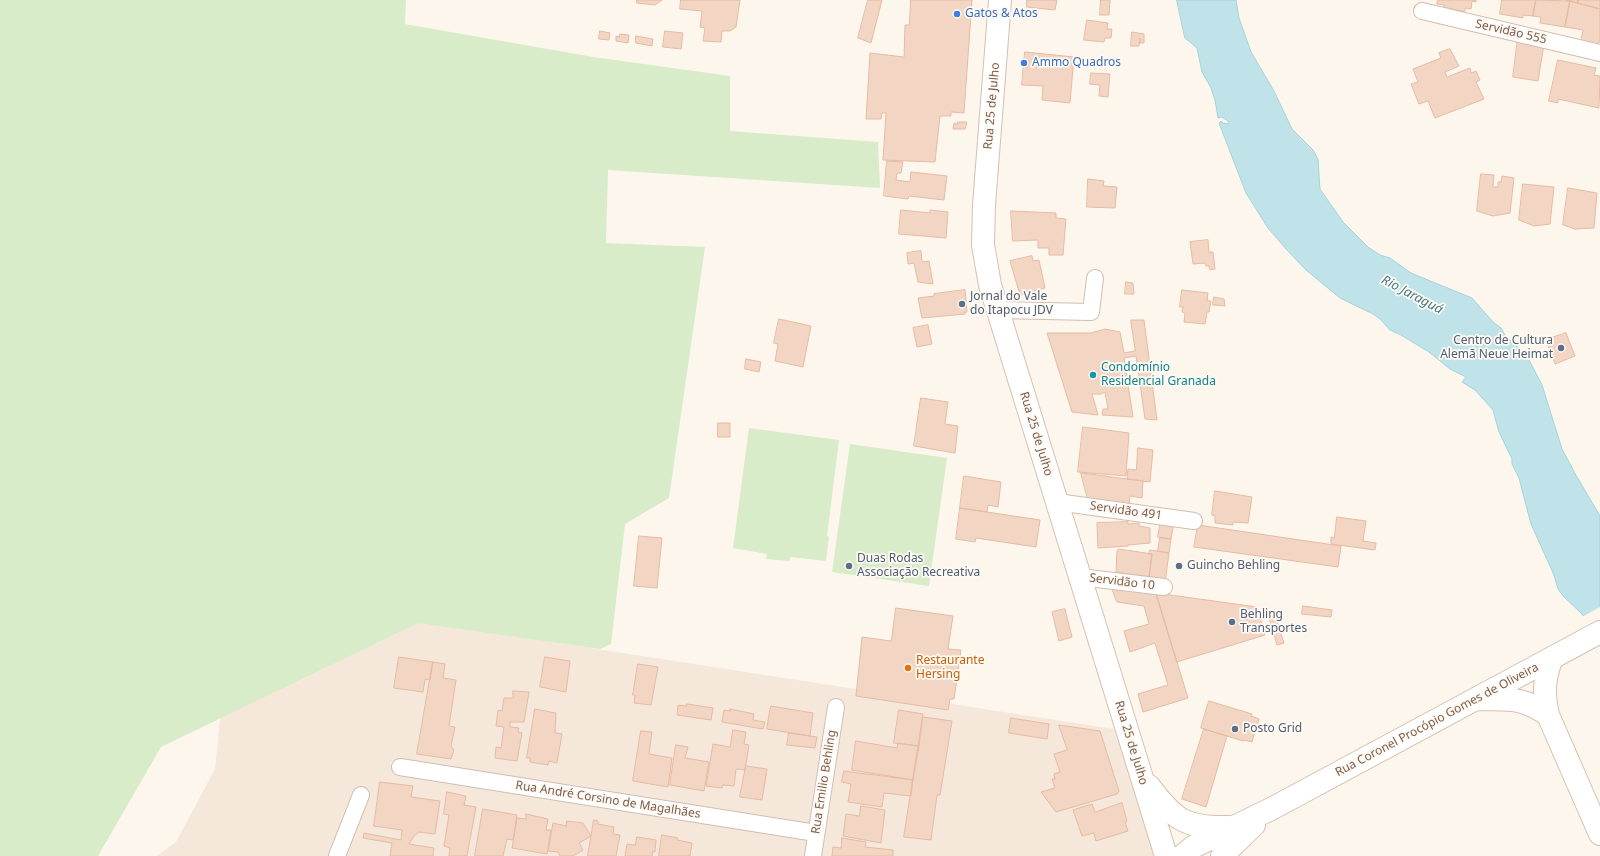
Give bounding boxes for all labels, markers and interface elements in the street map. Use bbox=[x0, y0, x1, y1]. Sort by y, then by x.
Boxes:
place label: Gatos & Atos bbox=[965, 7, 1038, 21]
marker: Gatos & Atos bbox=[952, 9, 962, 19]
street label: Servidão 555 bbox=[1474, 17, 1548, 47]
place label: Ammo Quadros bbox=[1032, 56, 1121, 70]
marker: Ammo Quadros bbox=[1019, 58, 1029, 68]
street label: Rua 25 de Julho bbox=[981, 62, 1003, 150]
water label: Rio Jaraguá bbox=[1379, 272, 1445, 318]
place label: Jornal do Vale do Itapocu JDV bbox=[970, 290, 1053, 318]
marker: Jornal do Vale do Itapocu JDV bbox=[957, 299, 967, 309]
place label: Centro de Cultura Alemã Neue Heimat bbox=[1440, 334, 1553, 362]
marker: Centro de Cultura Alemã Neue Heimat bbox=[1556, 343, 1566, 353]
place label: Condomínio Residencial Granada bbox=[1101, 361, 1216, 389]
marker: Condomínio Residencial Granada bbox=[1088, 370, 1098, 380]
street label: Rua 25 de Julho bbox=[1016, 390, 1056, 478]
street label: Servidão 491 bbox=[1089, 499, 1163, 523]
place label: Duas Rodas Associação Recreativa bbox=[857, 552, 980, 580]
place label: Guincho Behling bbox=[1187, 559, 1280, 573]
marker: Duas Rodas Associação Recreativa bbox=[844, 561, 854, 571]
marker: Guincho Behling bbox=[1174, 561, 1184, 571]
street label: Servidão 10 bbox=[1089, 571, 1155, 593]
place label: Behling Transportes bbox=[1240, 608, 1307, 636]
marker: Behling Transportes bbox=[1227, 617, 1237, 627]
place label: Restaurante Hersing bbox=[916, 654, 984, 682]
street label: Rua Coronel Procópio Gomes de Oliveira bbox=[1333, 660, 1541, 780]
marker: Restaurante Hersing bbox=[903, 663, 913, 673]
street label: Rua 25 de Julho bbox=[1111, 699, 1151, 787]
place label: Posto Grid bbox=[1243, 722, 1302, 736]
marker: Posto Grid bbox=[1230, 724, 1240, 734]
street label: Rua Emilio Behling bbox=[809, 729, 839, 835]
street label: Rua André Corsino de Magalhães bbox=[515, 778, 701, 822]

